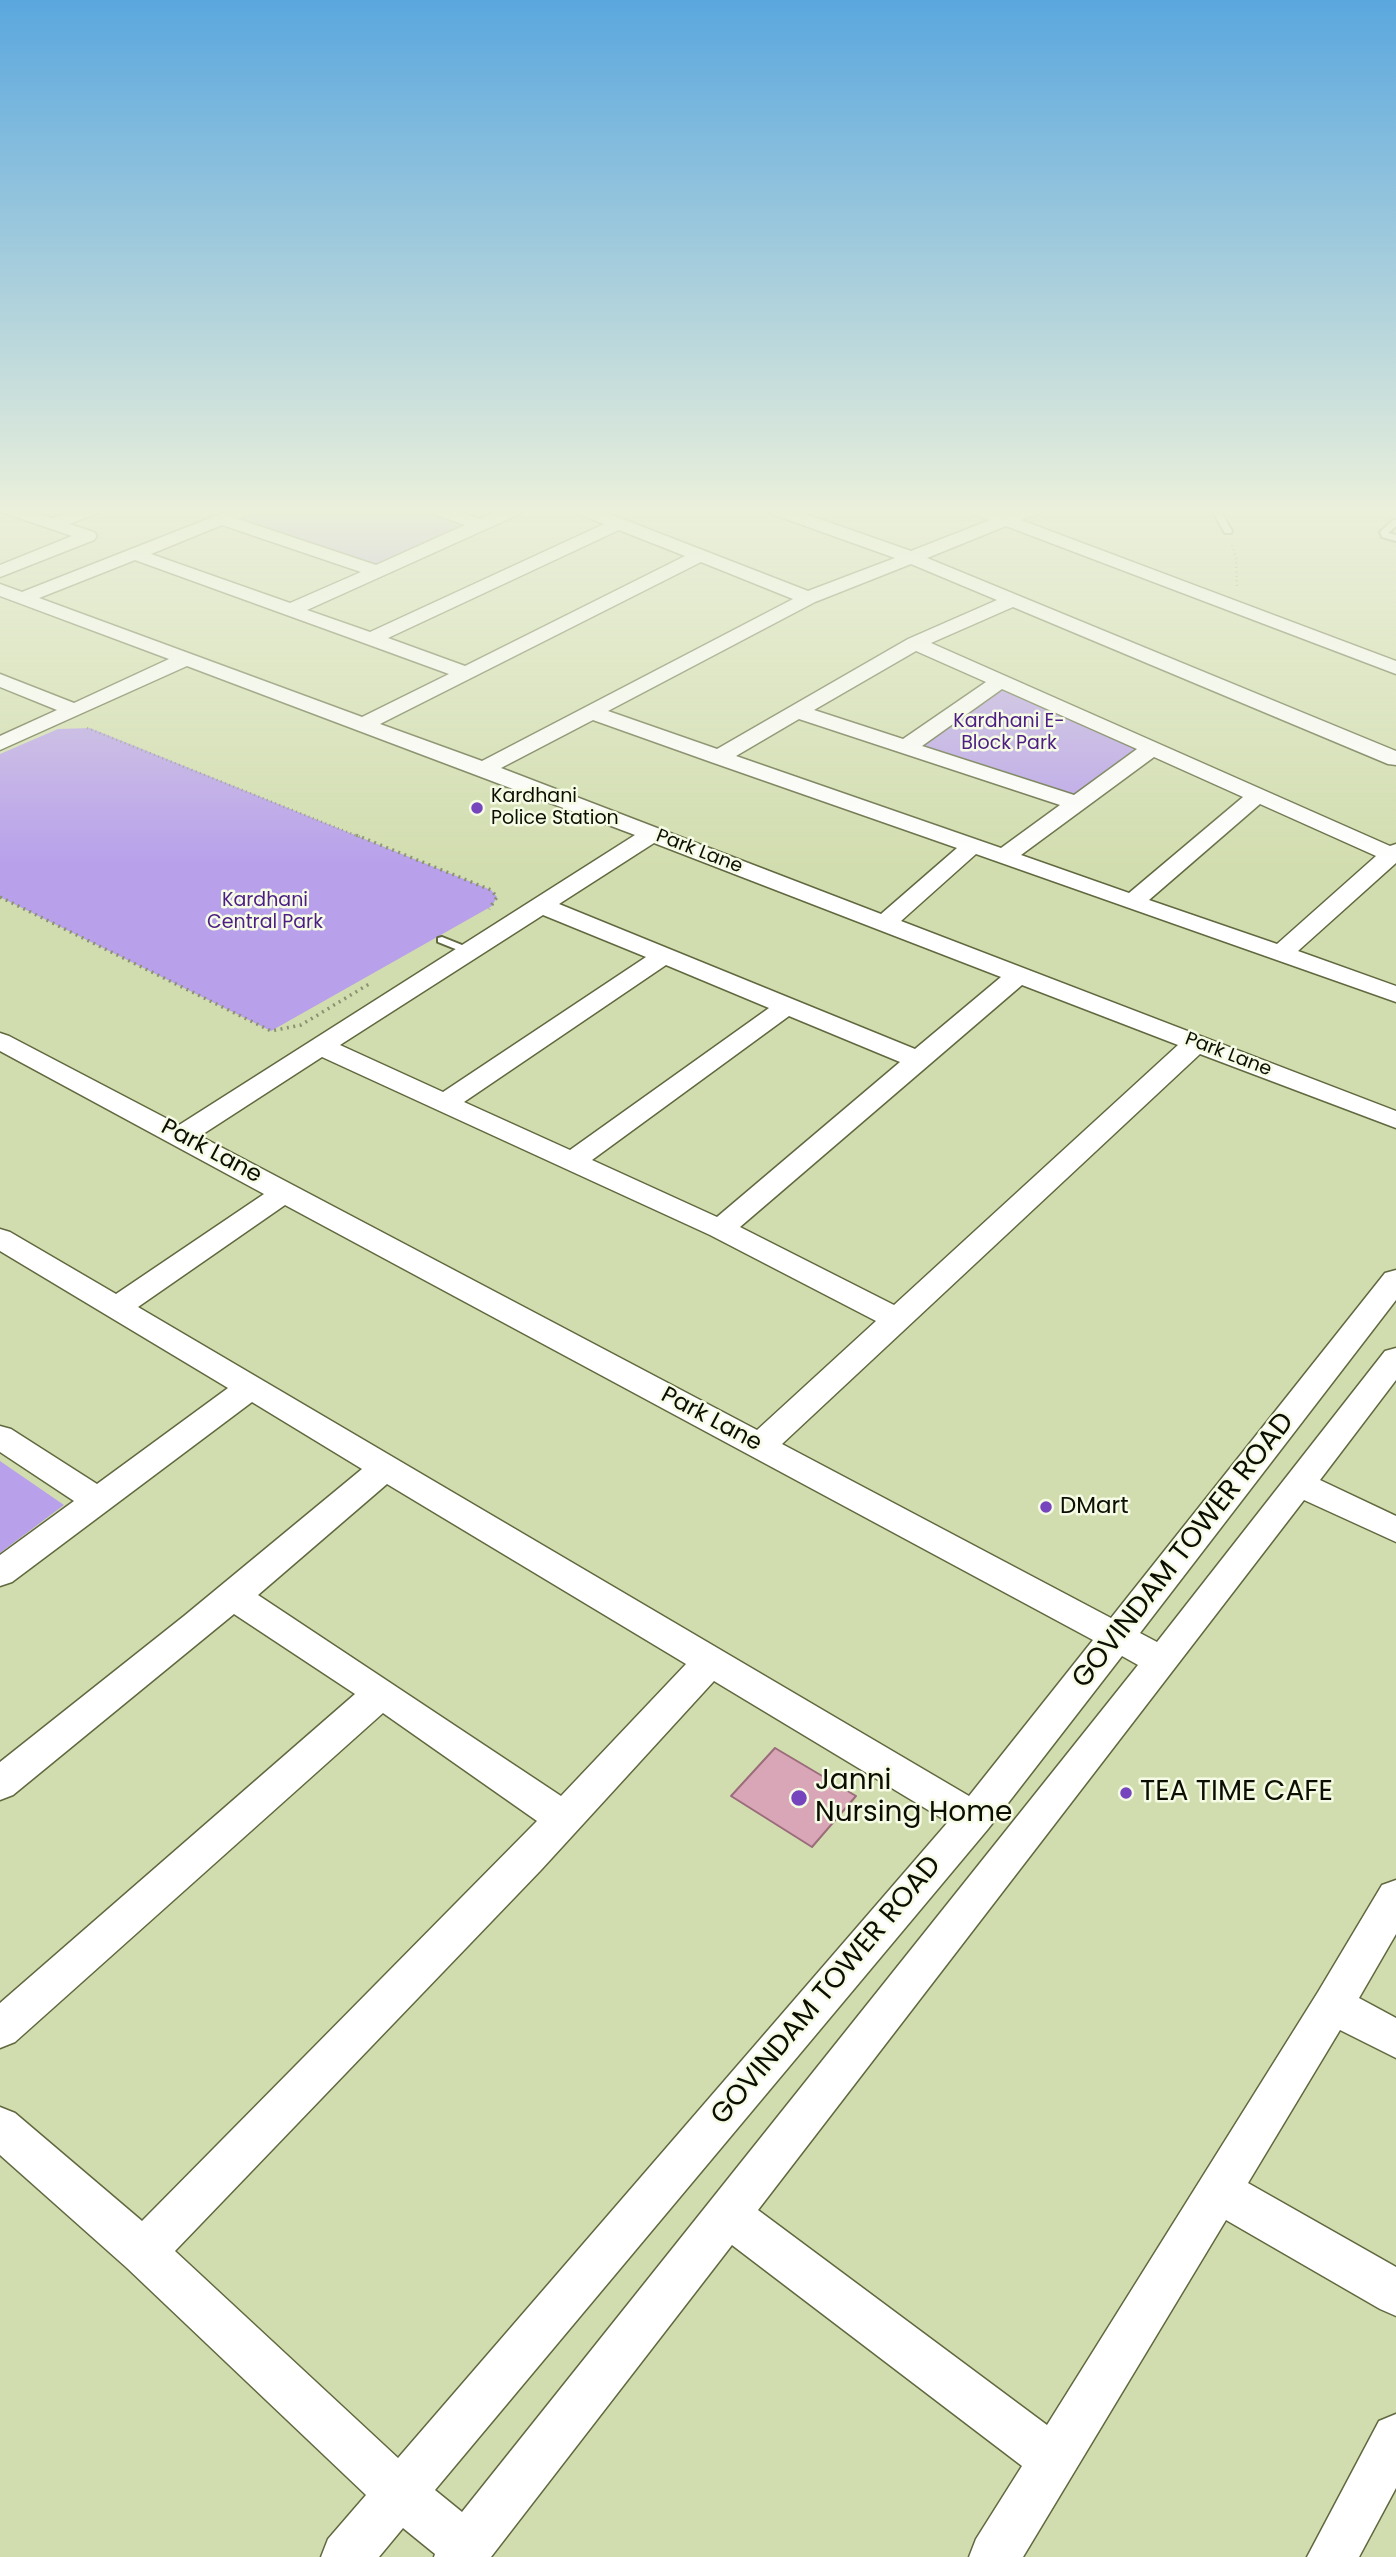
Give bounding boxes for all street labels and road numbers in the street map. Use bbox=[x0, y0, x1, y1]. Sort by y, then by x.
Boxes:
street label: Park Lane bbox=[653, 825, 745, 879]
street label: Park Lane bbox=[1182, 1028, 1274, 1082]
street label: Park Lane bbox=[156, 1114, 266, 1190]
street label: Park Lane bbox=[656, 1382, 766, 1458]
street label: GOVINDAM TOWER ROAD bbox=[1066, 1406, 1302, 1696]
street label: GOVINDAM TOWER ROAD bbox=[705, 1850, 949, 2132]

